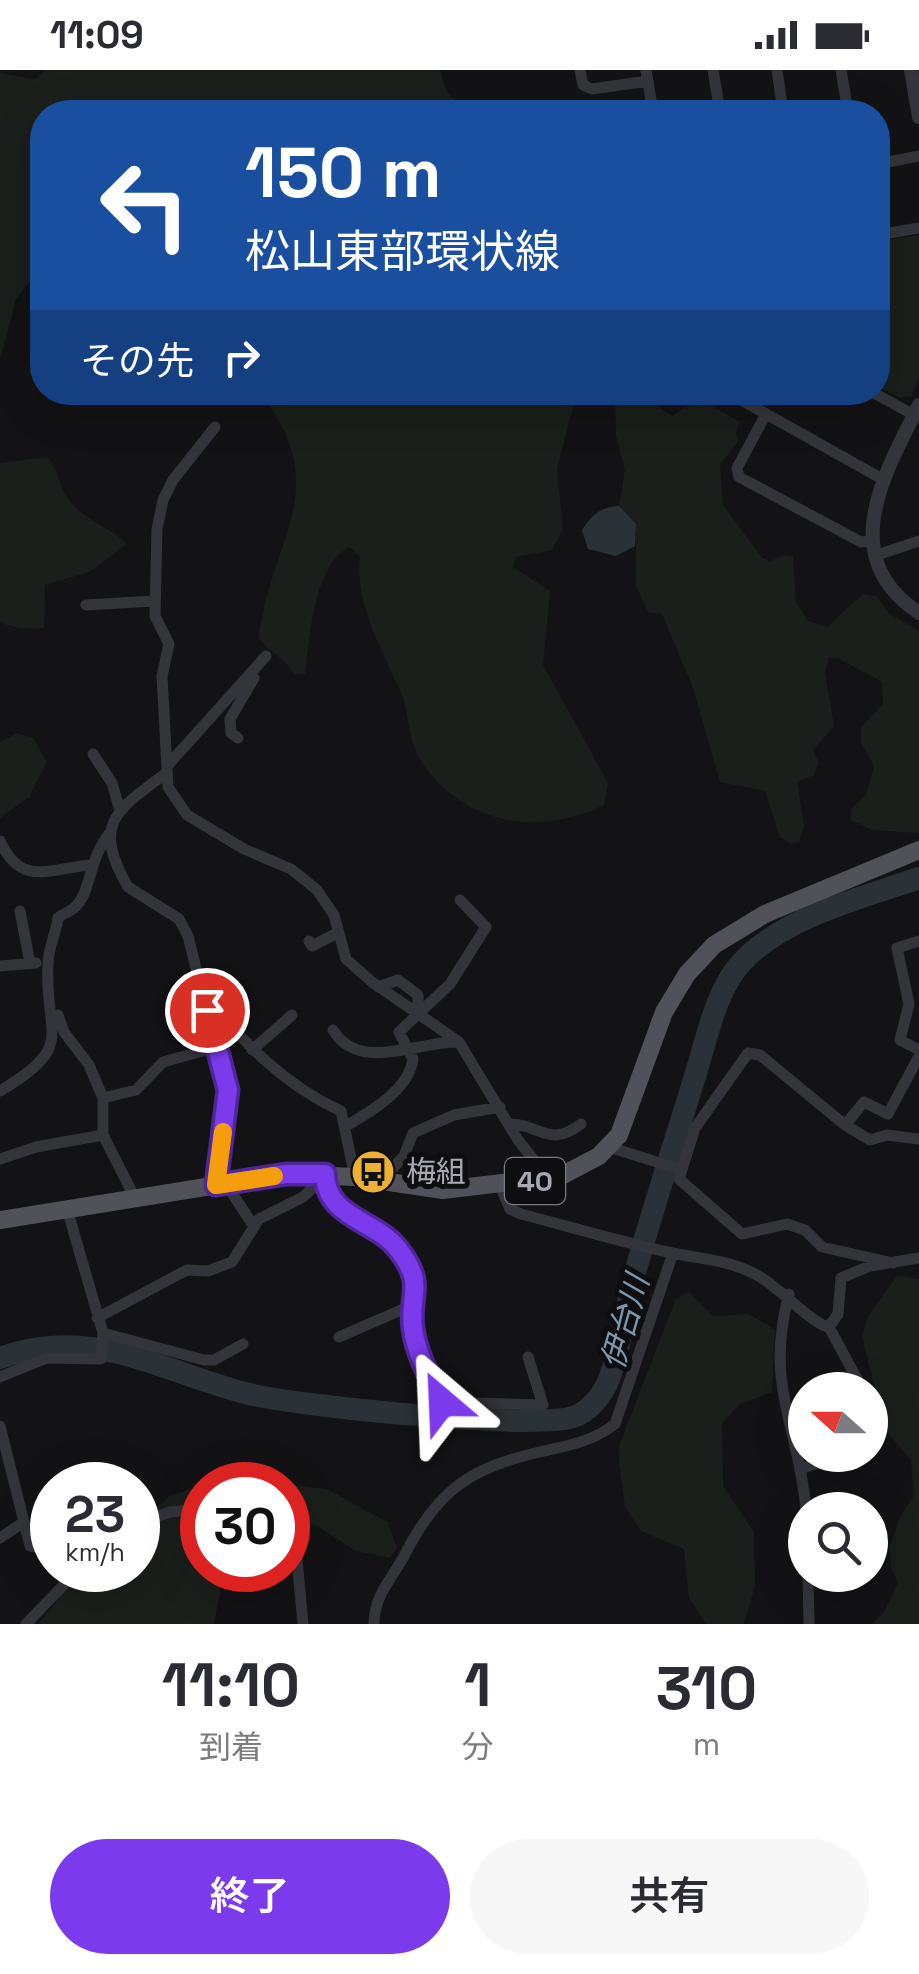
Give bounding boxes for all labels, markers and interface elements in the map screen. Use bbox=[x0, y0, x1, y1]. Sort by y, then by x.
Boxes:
text: 11:09 bbox=[50, 11, 144, 59]
text: 150 m bbox=[245, 128, 442, 217]
icon: left bbox=[80, 140, 210, 270]
text: 松山東部環状線 bbox=[245, 223, 560, 280]
icon: right bbox=[214, 330, 269, 385]
text: その先 bbox=[80, 337, 194, 385]
pin bbox=[165, 968, 250, 1053]
icon: arrive bbox=[180, 983, 235, 1038]
bus stop icon: 梅組 bbox=[350, 1149, 396, 1195]
place label: 梅組 bbox=[406, 1152, 466, 1191]
road number: 40 bbox=[505, 1158, 565, 1204]
water label: 伊台川 bbox=[593, 1267, 658, 1374]
position arrow bbox=[390, 1350, 494, 1454]
north arrow bbox=[788, 1372, 888, 1472]
map controls bbox=[788, 1372, 888, 1592]
speed limit sign: 30 bbox=[180, 1462, 310, 1592]
text: 23 bbox=[65, 1483, 125, 1547]
button: search bbox=[788, 1492, 888, 1592]
text: km/h bbox=[65, 1536, 125, 1568]
text: 11:10 bbox=[162, 1647, 300, 1724]
text: 1 bbox=[464, 1647, 491, 1724]
text: 310 bbox=[656, 1650, 757, 1727]
text: m bbox=[693, 1724, 720, 1764]
text: 到着 bbox=[199, 1727, 263, 1767]
text: 分 bbox=[462, 1727, 494, 1767]
button: 終了 bbox=[50, 1839, 450, 1954]
button: 共有 bbox=[470, 1839, 869, 1954]

